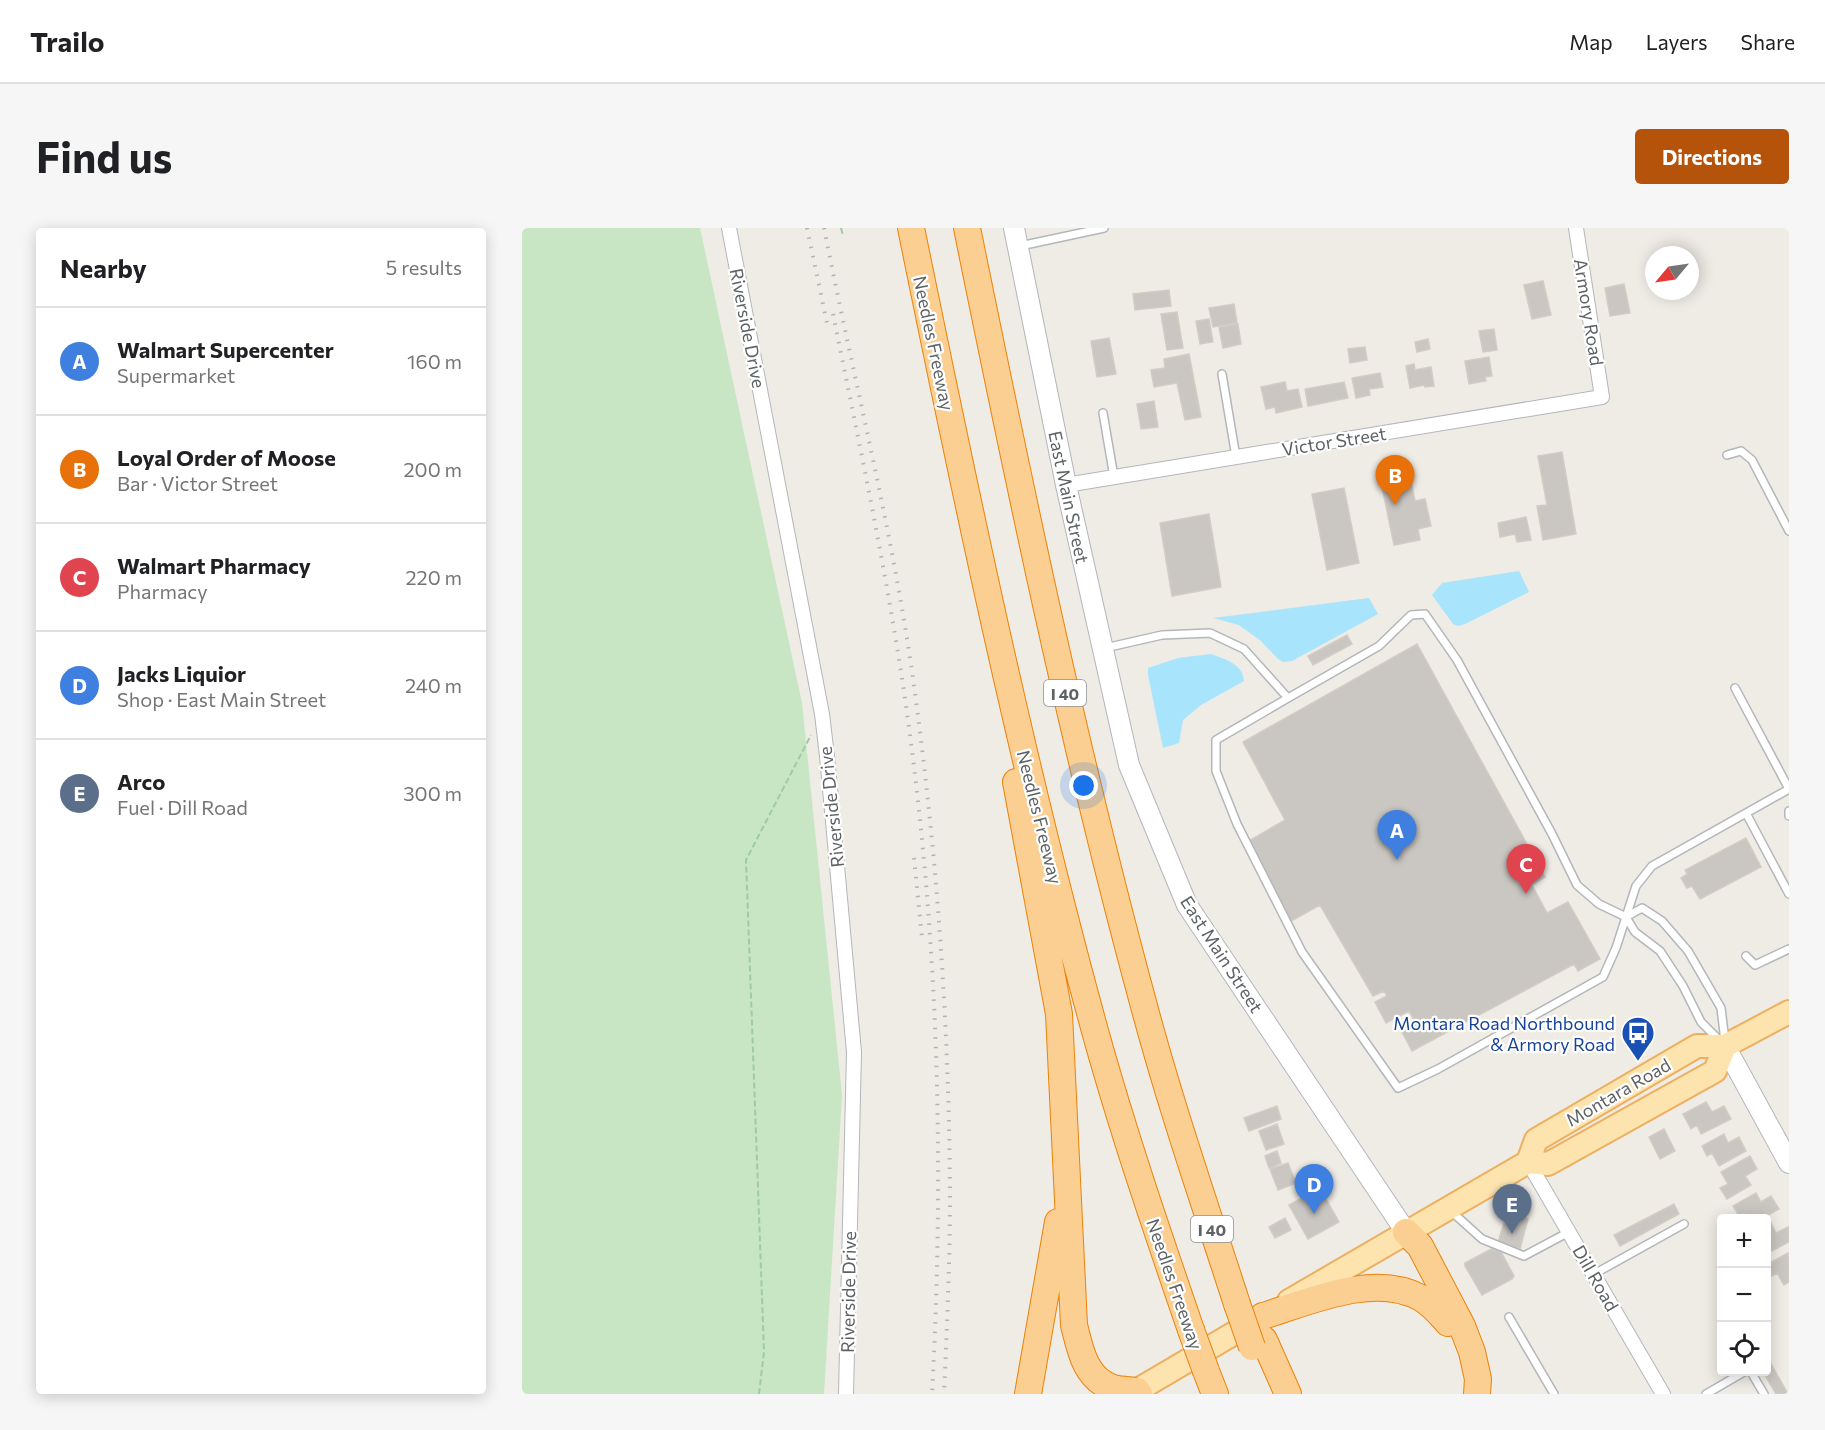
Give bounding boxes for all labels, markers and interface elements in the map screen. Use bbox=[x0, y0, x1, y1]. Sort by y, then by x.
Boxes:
text: Trailo bbox=[30, 24, 105, 58]
text: Map bbox=[1569, 29, 1613, 54]
text: Layers bbox=[1646, 29, 1708, 54]
text: Share bbox=[1741, 29, 1795, 54]
button: Directions bbox=[1635, 129, 1789, 184]
text: Find us bbox=[36, 130, 172, 182]
north arrow bbox=[1645, 246, 1699, 300]
text: Nearby bbox=[60, 252, 147, 283]
text: 5 results bbox=[386, 255, 462, 279]
street label: Armory Road bbox=[1570, 257, 1608, 367]
street label: Riverside Drive bbox=[726, 266, 770, 390]
street label: Needles Freeway bbox=[909, 274, 959, 412]
text: Walmart Supercenter bbox=[117, 336, 334, 363]
text: A bbox=[72, 349, 87, 373]
text: 160 m bbox=[407, 349, 462, 373]
text: Supermarket bbox=[117, 363, 235, 387]
street label: Victor Street bbox=[1280, 422, 1388, 460]
street label: East Main Street bbox=[1044, 429, 1094, 565]
text: Loyal Order of Moose bbox=[117, 444, 336, 471]
pin: B bbox=[1376, 456, 1414, 505]
text: B bbox=[73, 457, 86, 481]
text: 200 m bbox=[404, 457, 462, 481]
text: Bar · Victor Street bbox=[117, 471, 278, 495]
text: Walmart Pharmacy bbox=[117, 552, 311, 579]
text: C bbox=[73, 565, 86, 589]
text: 220 m bbox=[406, 565, 462, 589]
text: Pharmacy bbox=[117, 579, 208, 603]
text: Jacks Liquior bbox=[117, 660, 246, 687]
text: D bbox=[72, 673, 87, 697]
text: 240 m bbox=[405, 673, 462, 697]
road number: I 40 bbox=[1044, 680, 1086, 706]
text: Shop · East Main Street bbox=[117, 687, 326, 711]
street label: Riverside Drive bbox=[814, 745, 848, 869]
street label: Needles Freeway bbox=[1013, 748, 1067, 886]
text: Arco bbox=[117, 768, 165, 795]
your location bbox=[1069, 771, 1098, 800]
text: E bbox=[74, 781, 85, 805]
text: 300 m bbox=[403, 781, 462, 805]
text: Fuel · Dill Road bbox=[117, 795, 248, 819]
pin: A bbox=[1378, 810, 1416, 860]
pin: C bbox=[1506, 844, 1546, 894]
street label: East Main Street bbox=[1176, 891, 1268, 1017]
place label: Montara Road Northbound & Armory Road bbox=[1393, 1012, 1615, 1055]
bus stop icon: Montara Road Northbound & Armory Road bbox=[1620, 1015, 1656, 1062]
street label: Montara Road bbox=[1562, 1053, 1674, 1131]
pin: D bbox=[1294, 1164, 1334, 1214]
pin: E bbox=[1492, 1184, 1532, 1234]
map controls bbox=[1717, 1214, 1771, 1376]
button: + bbox=[1717, 1214, 1771, 1268]
street label: Needles Freeway bbox=[1142, 1216, 1208, 1352]
road number: I 40 bbox=[1191, 1216, 1233, 1242]
street label: Riverside Drive bbox=[836, 1231, 860, 1353]
street label: Dill Road bbox=[1568, 1241, 1624, 1315]
button: − bbox=[1717, 1268, 1771, 1322]
button: locate bbox=[1717, 1322, 1771, 1376]

